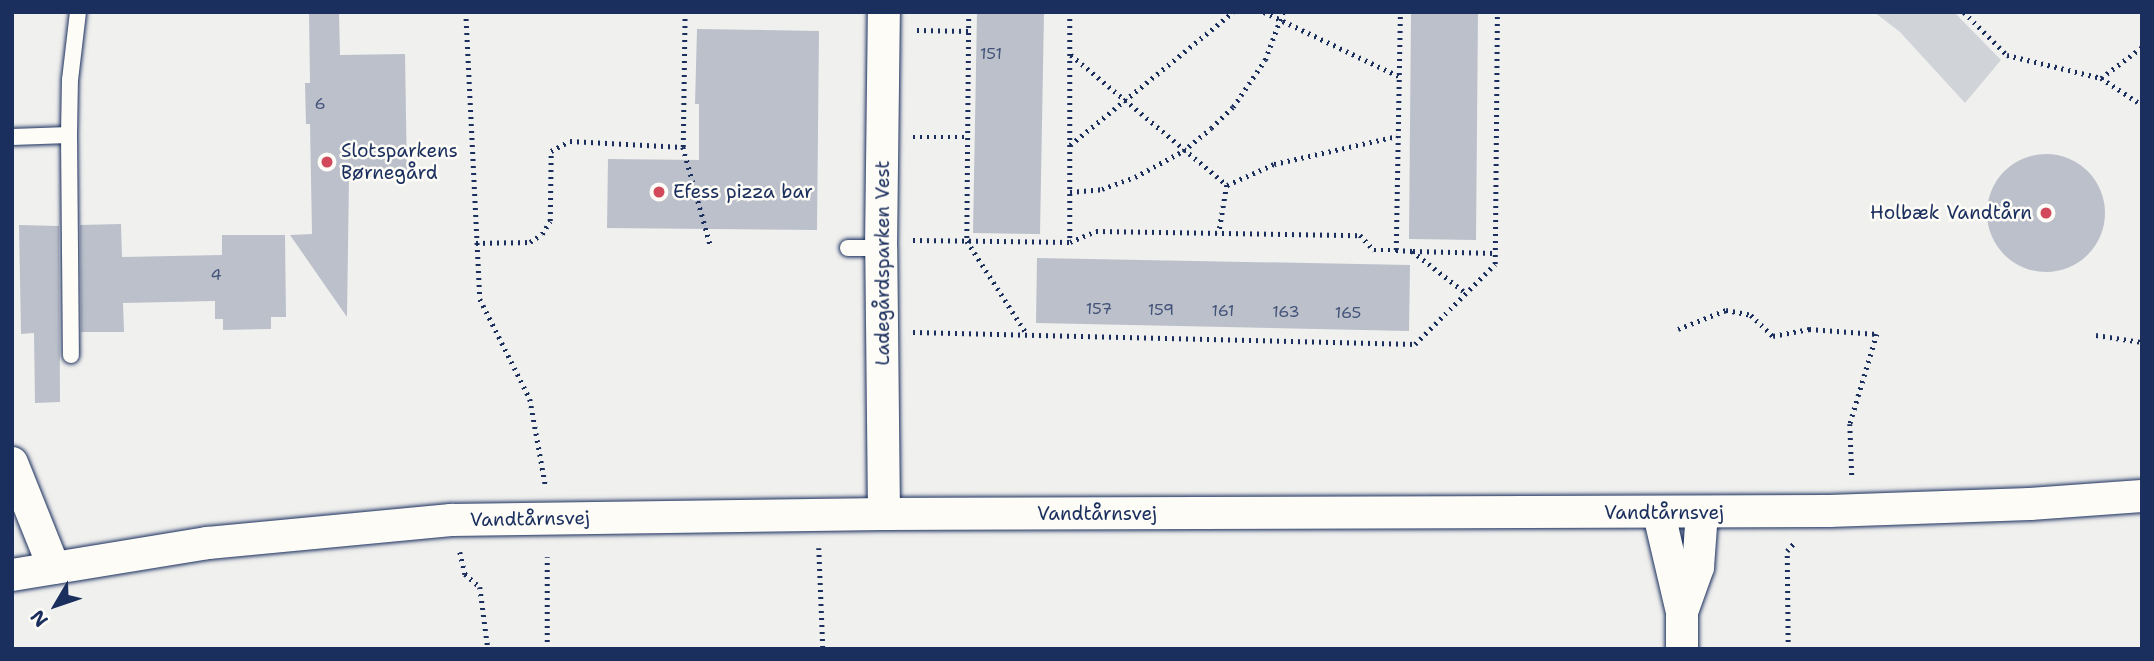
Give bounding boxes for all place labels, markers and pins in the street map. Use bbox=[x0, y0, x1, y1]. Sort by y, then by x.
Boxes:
place label: Slotsparkens Børnegård bbox=[341, 140, 458, 184]
marker: Slotsparkens Børnegård bbox=[319, 154, 335, 170]
place label: Efess pizza bar bbox=[673, 181, 813, 203]
marker: Efess pizza bar bbox=[651, 184, 667, 200]
place label: Holbæk Vandtårn bbox=[1870, 202, 2032, 224]
marker: Holbæk Vandtårn bbox=[2038, 205, 2054, 221]

